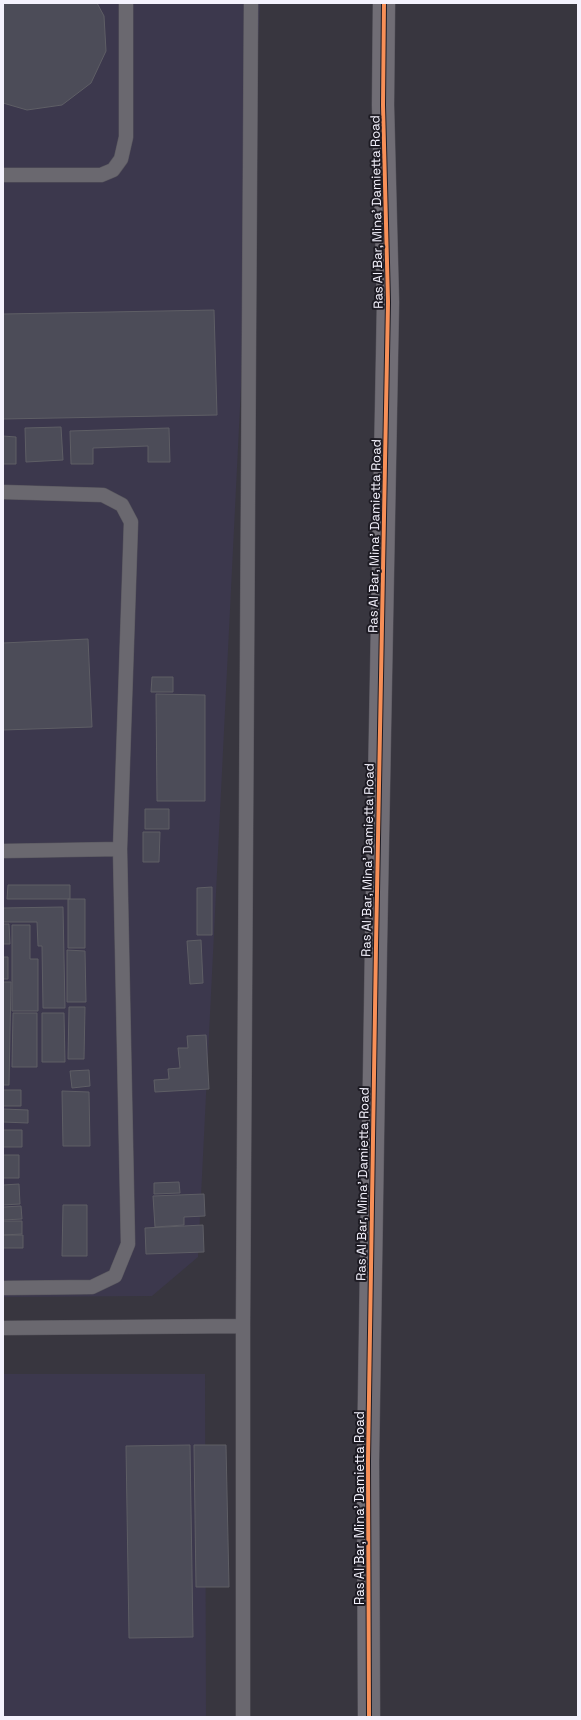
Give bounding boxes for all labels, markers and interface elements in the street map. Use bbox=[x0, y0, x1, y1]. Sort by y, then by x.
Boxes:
street label: Ras Al Bar, Mina' Damietta Road bbox=[366, 115, 387, 309]
street label: Ras Al Bar, Mina' Damietta Road bbox=[364, 439, 385, 633]
street label: Ras Al Bar, Mina' Damietta Road bbox=[357, 763, 378, 957]
street label: Ras Al Bar, Mina' Damietta Road bbox=[352, 1087, 373, 1281]
street label: Ras Al Bar, Mina' Damietta Road bbox=[351, 1411, 368, 1605]

